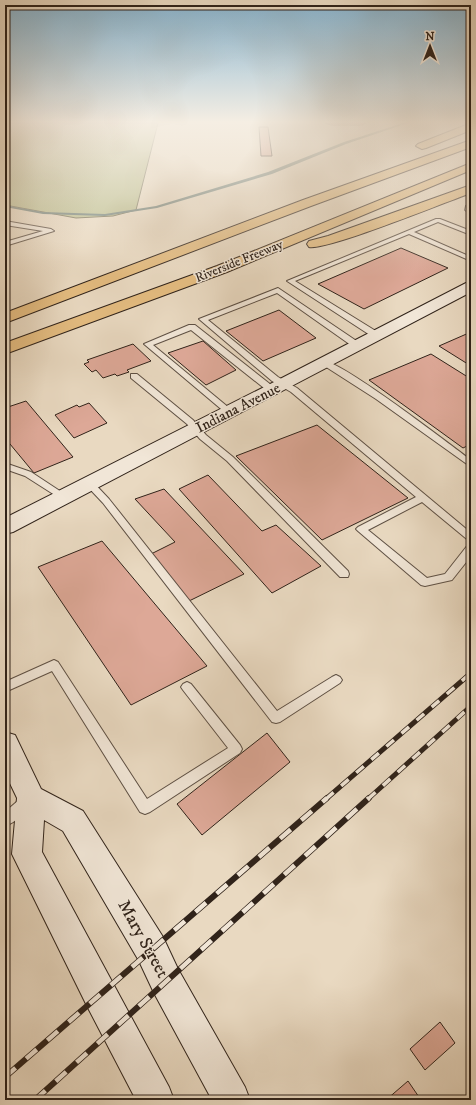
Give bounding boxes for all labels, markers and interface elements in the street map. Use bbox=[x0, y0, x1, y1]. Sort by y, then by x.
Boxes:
north arrow bbox=[410, 26, 450, 66]
text: N bbox=[425, 30, 435, 44]
street label: Riverside Freeway bbox=[193, 236, 286, 286]
street label: Indiana Avenue bbox=[193, 379, 283, 437]
street label: Mary Street bbox=[113, 896, 174, 982]

